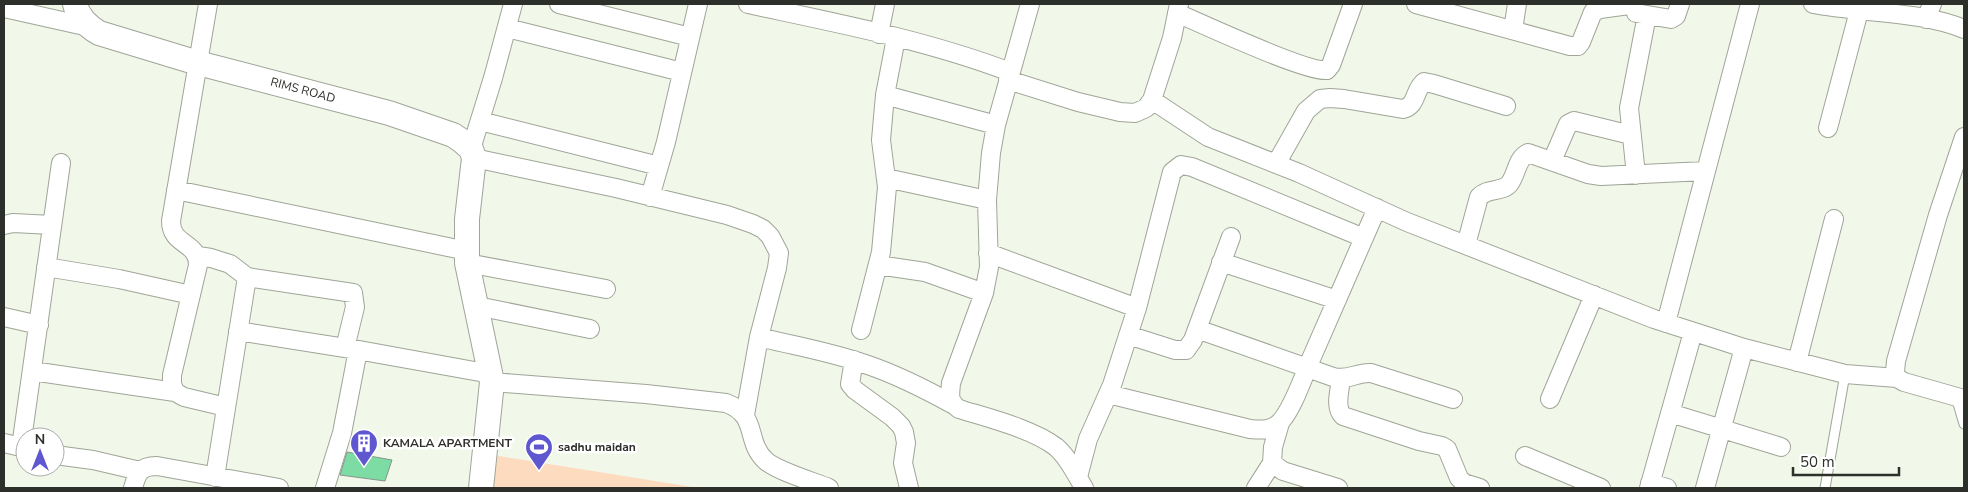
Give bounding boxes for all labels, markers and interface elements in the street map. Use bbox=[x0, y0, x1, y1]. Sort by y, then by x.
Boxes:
street label: RIMS ROAD bbox=[269, 74, 337, 106]
north arrow bbox=[15, 427, 65, 477]
building icon: KAMALA APARTMENT bbox=[349, 428, 379, 467]
text: N bbox=[35, 430, 45, 449]
sports icon: sadhu maidan bbox=[524, 432, 554, 471]
place label: KAMALA APARTMENT bbox=[383, 435, 512, 451]
place label: sadhu maidan bbox=[558, 439, 636, 455]
scale bar bbox=[1793, 444, 1899, 476]
text: 50 m bbox=[1800, 452, 1835, 472]

